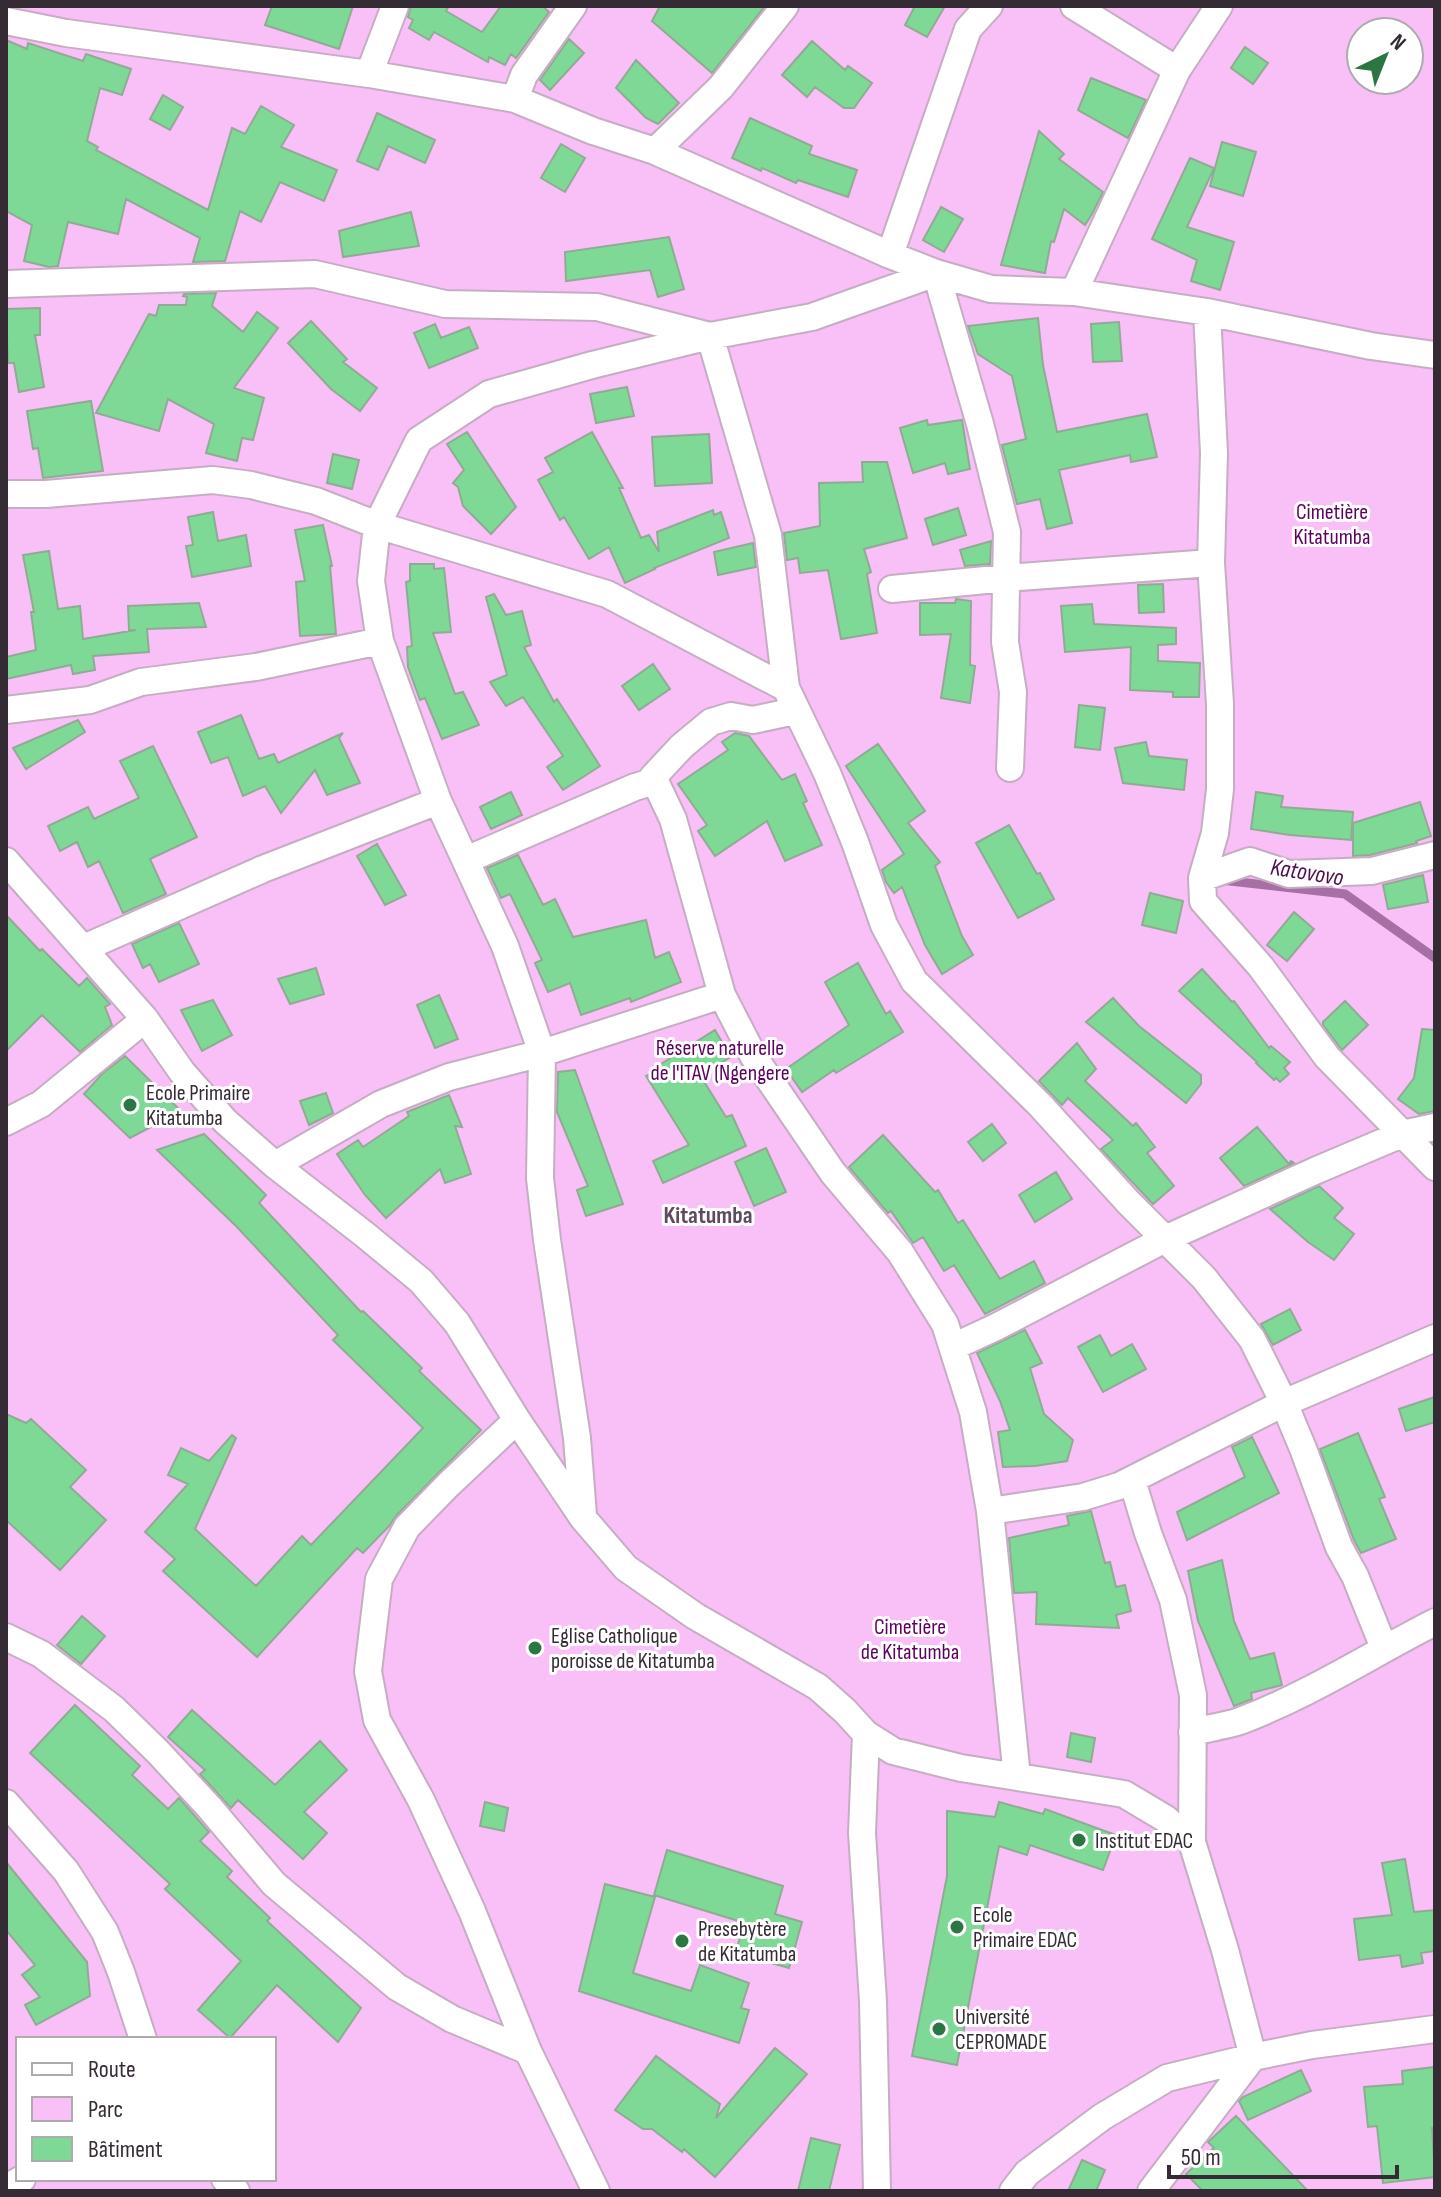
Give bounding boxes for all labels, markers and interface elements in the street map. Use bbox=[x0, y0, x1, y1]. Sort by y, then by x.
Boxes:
north arrow bbox=[1345, 16, 1425, 96]
text: N bbox=[1384, 29, 1411, 56]
park label: Cimetière Kitatumba bbox=[1294, 499, 1370, 551]
water label: Katovovo bbox=[1268, 852, 1346, 893]
park label: Réserve naturelle de l'ITAV (Ngengere bbox=[651, 1035, 789, 1087]
place label: Ecole Primaire Kitatumba bbox=[146, 1080, 250, 1132]
marker: Ecole Primaire Kitatumba bbox=[121, 1096, 139, 1114]
district label: Kitatumba bbox=[664, 1201, 752, 1230]
park label: Cimetière de Kitatumba bbox=[861, 1614, 959, 1666]
place label: Eglise Catholique poroisse de Kitatumba bbox=[551, 1623, 715, 1675]
marker: Eglise Catholique poroisse de Kitatumba bbox=[526, 1639, 544, 1657]
place label: Institut EDAC bbox=[1095, 1828, 1193, 1855]
marker: Institut EDAC bbox=[1070, 1831, 1088, 1849]
place label: Ecole Primaire EDAC bbox=[973, 1902, 1077, 1954]
place label: Presebytère de Kitatumba bbox=[698, 1916, 796, 1968]
marker: Ecole Primaire EDAC bbox=[948, 1918, 966, 1936]
marker: Presebytère de Kitatumba bbox=[673, 1932, 691, 1950]
place label: Université CEPROMADE bbox=[955, 2004, 1047, 2056]
marker: Université CEPROMADE bbox=[930, 2020, 948, 2038]
legend bbox=[16, 2037, 276, 2181]
text: Route bbox=[88, 2055, 136, 2084]
text: Parc bbox=[88, 2095, 123, 2124]
scale bar bbox=[1169, 2129, 1397, 2179]
text: Bâtiment bbox=[88, 2135, 163, 2164]
text: 50 m bbox=[1181, 2143, 1221, 2172]

